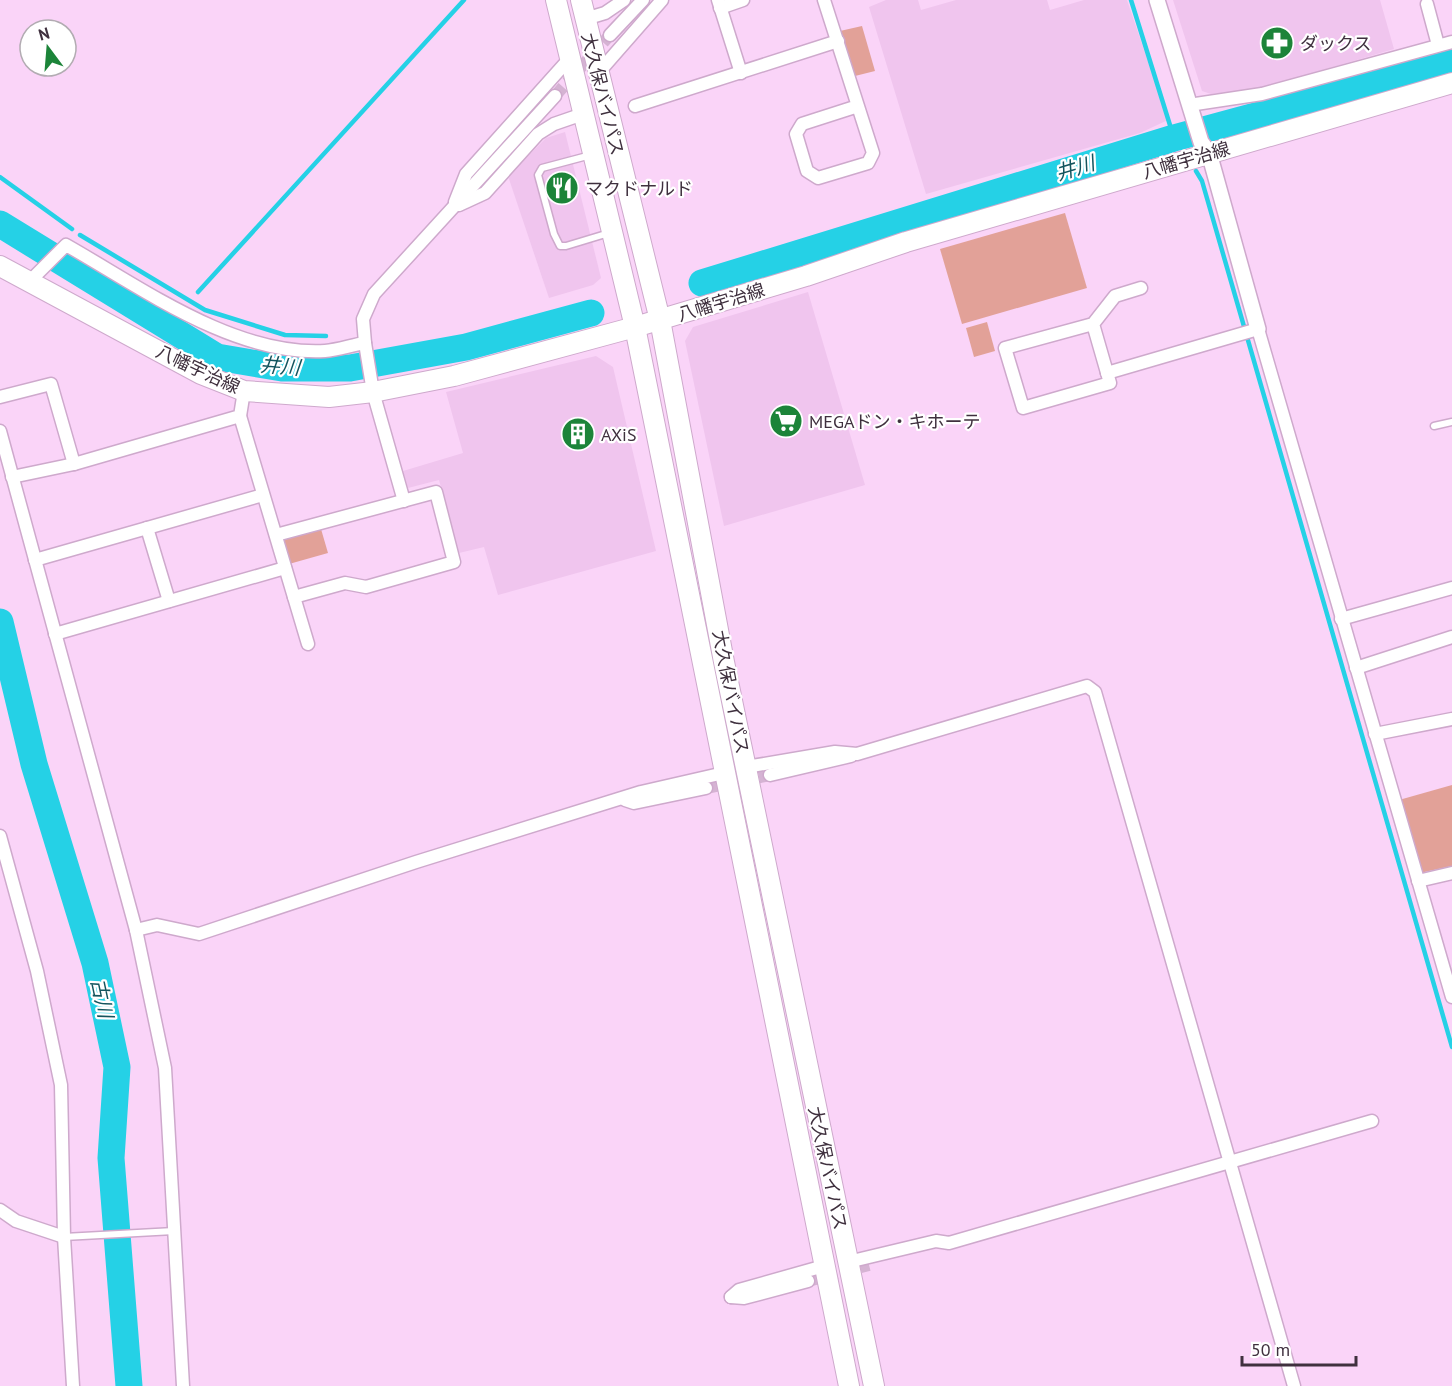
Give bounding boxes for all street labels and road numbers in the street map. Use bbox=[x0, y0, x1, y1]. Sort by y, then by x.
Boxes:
street label: 大久保バイパス bbox=[577, 30, 629, 158]
street label: 八幡宇治線 bbox=[1140, 137, 1232, 183]
street label: 八幡宇治線 bbox=[675, 278, 767, 326]
street label: 八幡宇治線 bbox=[152, 340, 244, 398]
street label: 大久保バイパス bbox=[708, 628, 754, 756]
street label: 大久保バイパス bbox=[804, 1104, 852, 1232]

